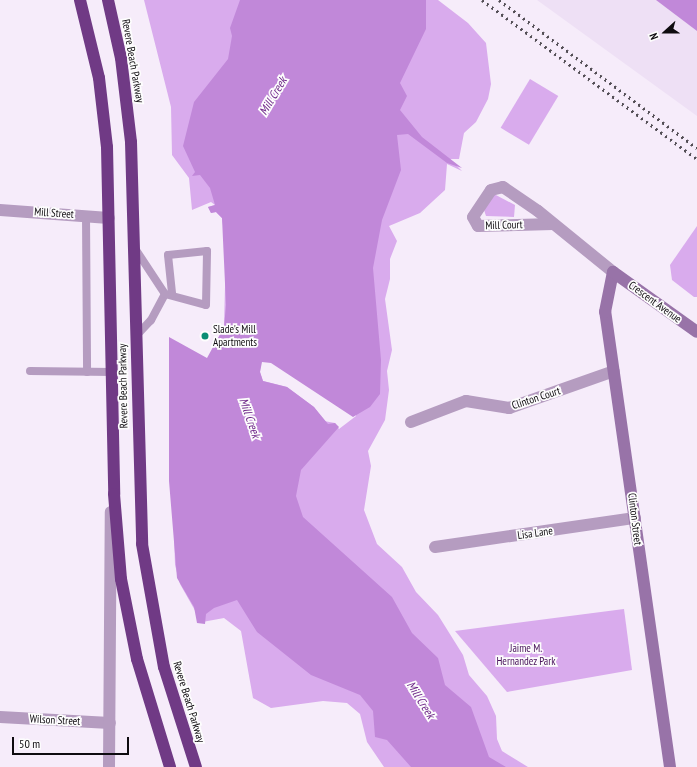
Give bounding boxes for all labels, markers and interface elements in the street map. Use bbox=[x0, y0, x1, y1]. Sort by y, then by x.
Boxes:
north arrow bbox=[645, 12, 685, 52]
street label: Revere Beach Parkway bbox=[119, 18, 147, 104]
text: N bbox=[646, 31, 661, 42]
water label: Mill Creek bbox=[256, 75, 290, 117]
street label: Mill Street bbox=[34, 205, 74, 221]
street label: Mill Court bbox=[485, 218, 523, 232]
street label: Crescent Avenue bbox=[626, 278, 684, 326]
place label: Slade's Mill Apartments bbox=[213, 323, 257, 349]
marker: Slade's Mill Apartments bbox=[200, 331, 210, 341]
street label: Revere Beach Parkway bbox=[116, 344, 130, 428]
street label: Clinton Court bbox=[510, 384, 562, 412]
water label: Mill Creek bbox=[236, 396, 264, 440]
street label: Clinton Street bbox=[625, 492, 645, 546]
street label: Lisa Lane bbox=[516, 524, 554, 542]
park label: Jaime M. Hernandez Park bbox=[496, 642, 556, 668]
street label: Revere Beach Parkway bbox=[170, 660, 208, 744]
water label: Mill Creek bbox=[404, 679, 438, 721]
street label: Wilson Street bbox=[29, 712, 81, 728]
scale bar bbox=[14, 729, 131, 755]
text: 50 m bbox=[19, 736, 40, 751]

